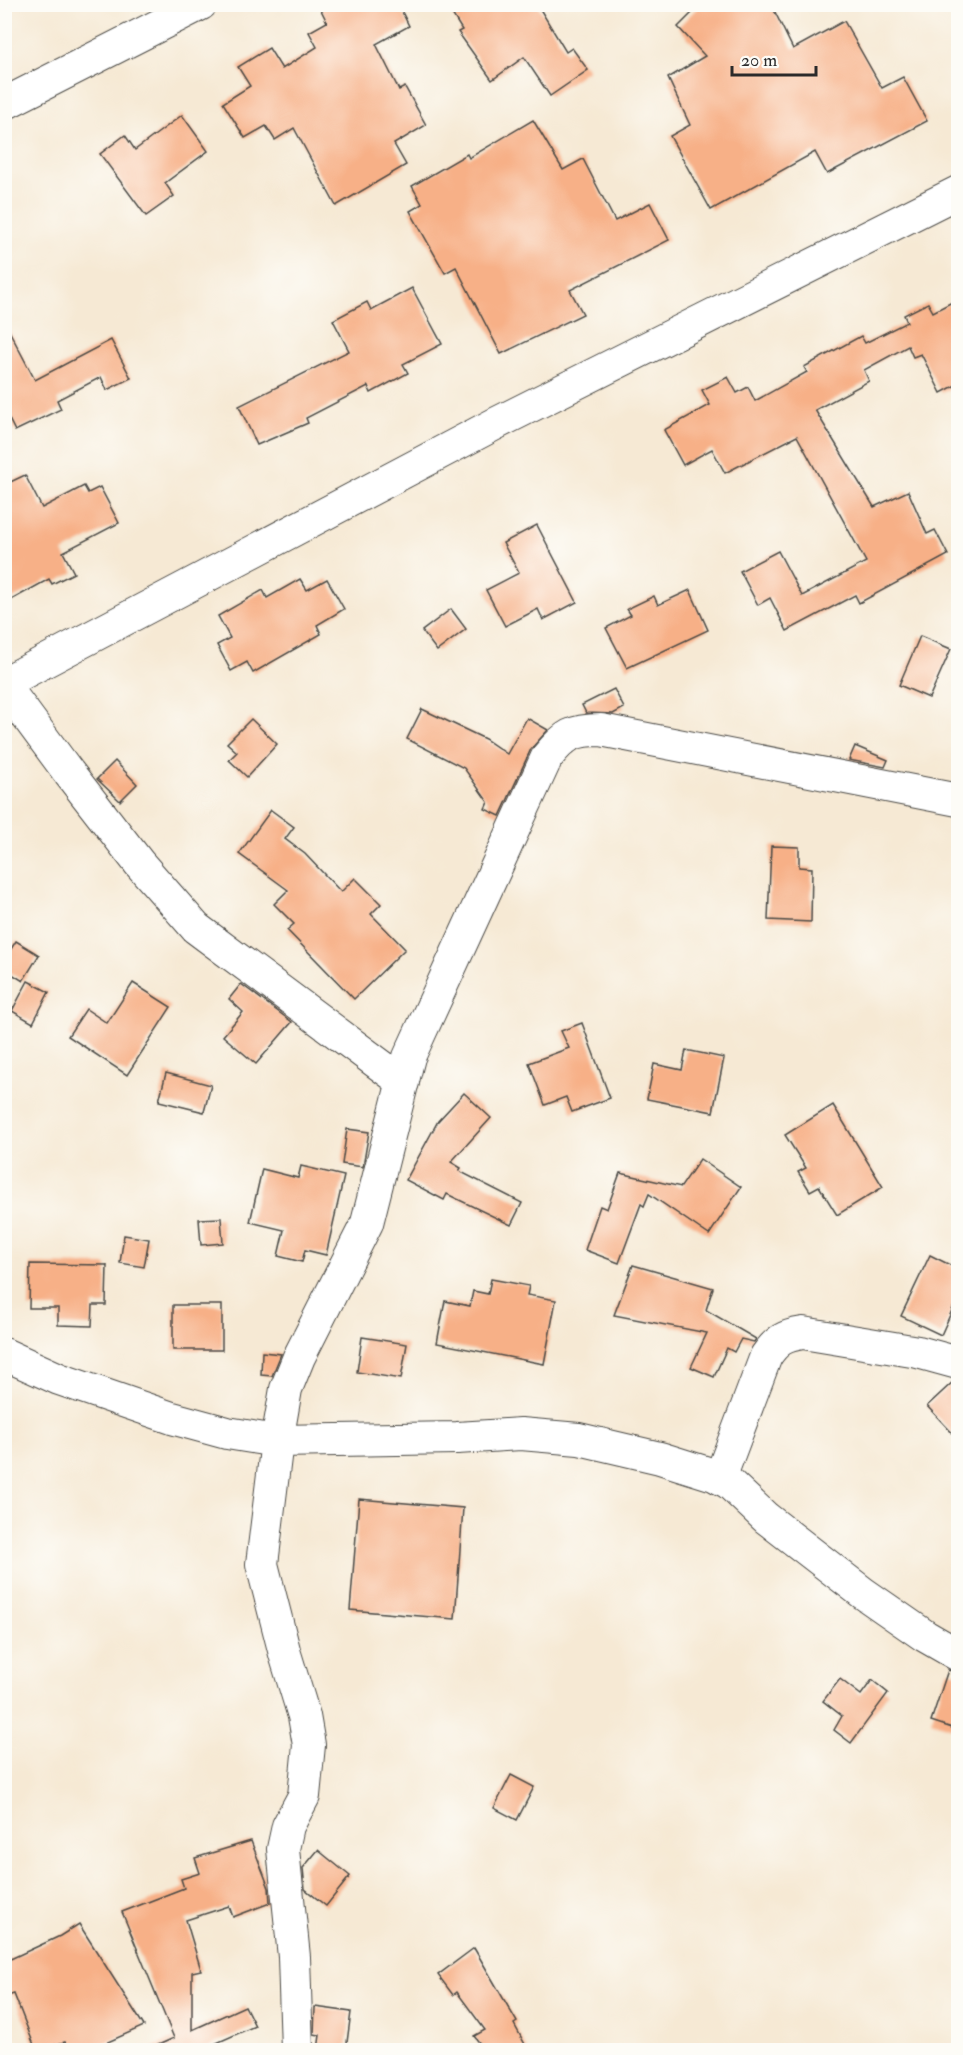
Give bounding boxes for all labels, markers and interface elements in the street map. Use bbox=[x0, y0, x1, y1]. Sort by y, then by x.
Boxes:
scale bar bbox=[732, 39, 816, 77]
text: 20 m bbox=[741, 49, 777, 72]

